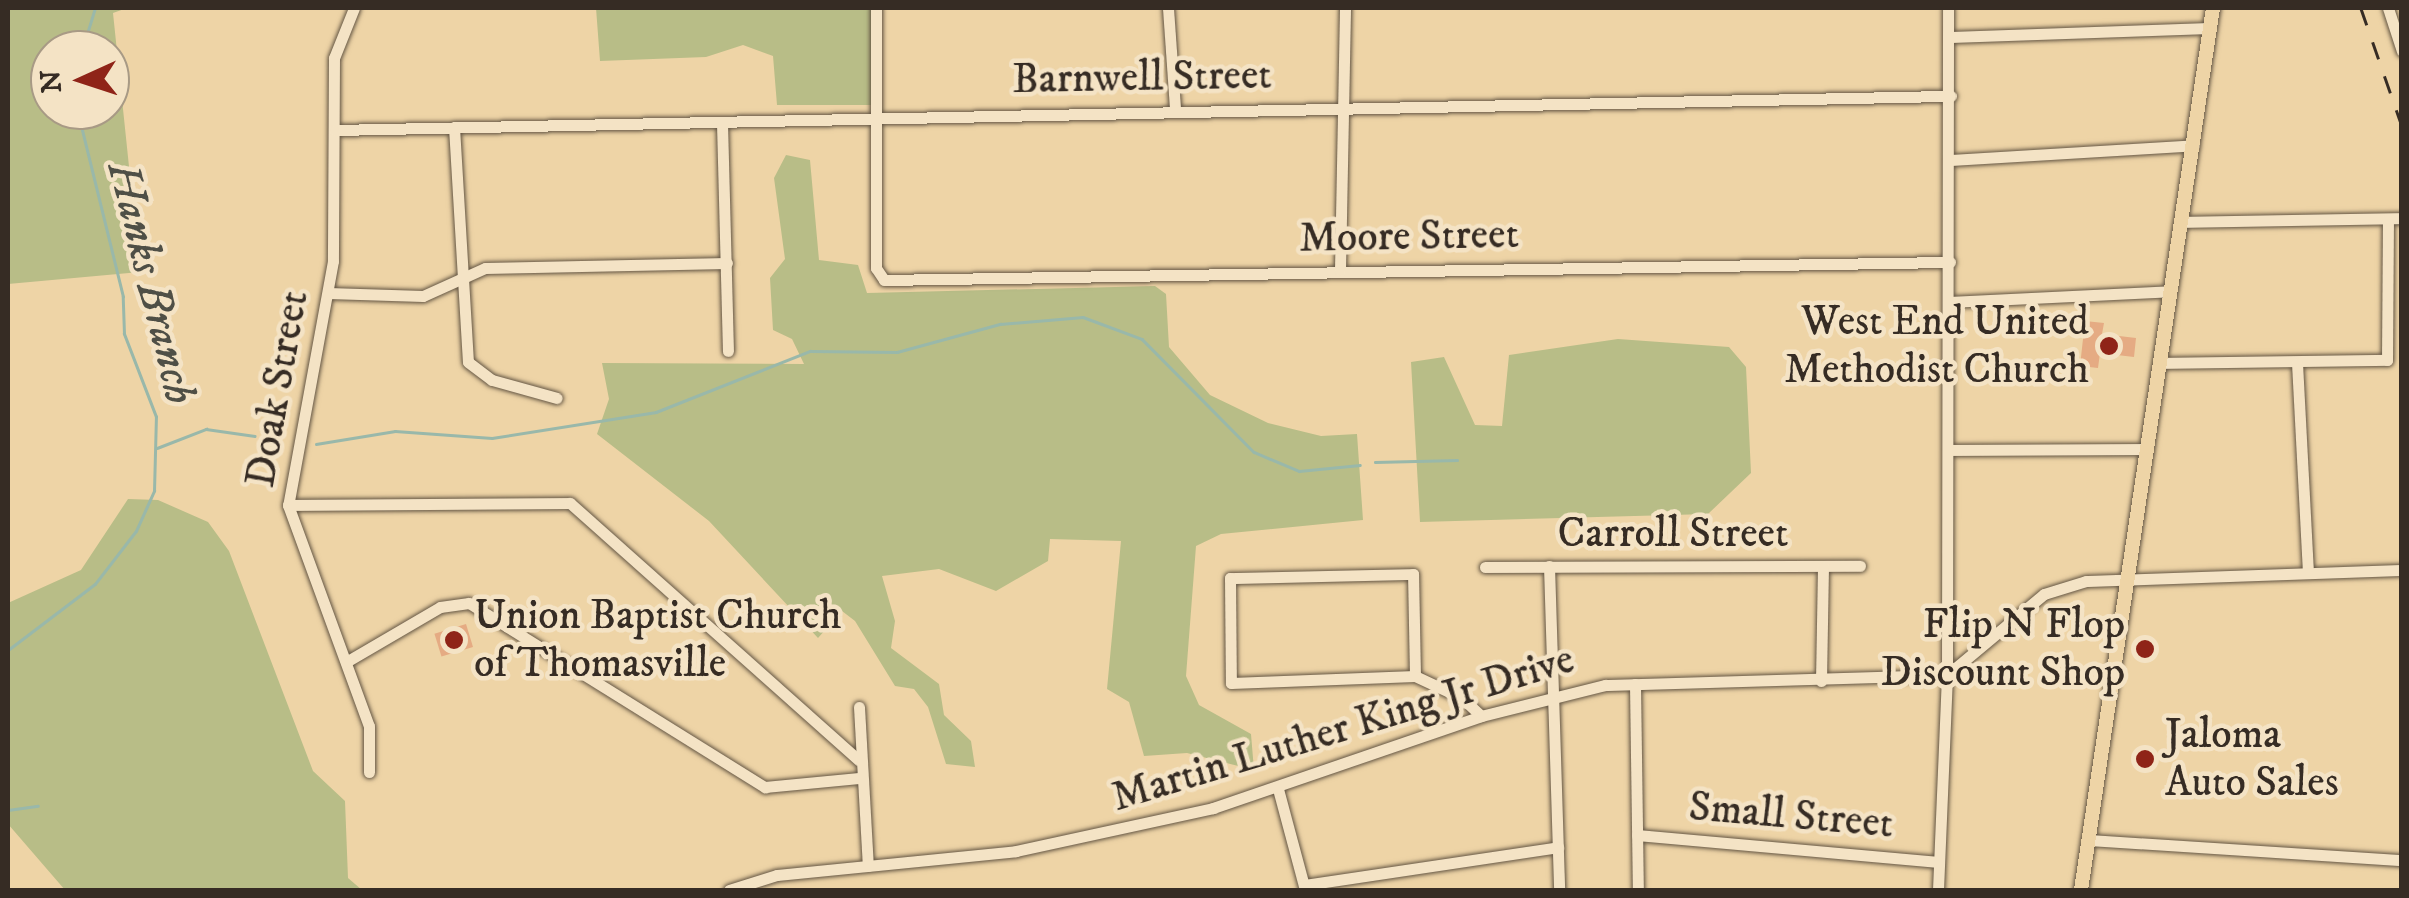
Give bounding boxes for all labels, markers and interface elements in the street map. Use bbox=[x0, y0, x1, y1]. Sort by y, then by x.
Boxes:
north arrow bbox=[30, 30, 130, 130]
street label: Barnwell Street bbox=[1012, 51, 1272, 105]
text: N bbox=[33, 69, 70, 94]
water label: Hanks Branch bbox=[94, 156, 206, 410]
street label: Moore Street bbox=[1299, 210, 1519, 264]
street label: Doak Street bbox=[236, 287, 320, 491]
place label: West End United Methodist Church bbox=[1784, 297, 2089, 396]
marker: West End United Methodist Church bbox=[2098, 335, 2120, 357]
street label: Carroll Street bbox=[1558, 509, 1788, 559]
place label: Union Baptist Church of Thomasville bbox=[474, 591, 842, 690]
place label: Flip N Flop Discount Shop bbox=[1880, 600, 2125, 698]
marker: Union Baptist Church of Thomasville bbox=[443, 629, 465, 651]
street label: Martin Luther King Jr Drive bbox=[1106, 635, 1580, 823]
marker: Flip N Flop Discount Shop bbox=[2134, 638, 2156, 660]
place label: Jaloma Auto Sales bbox=[2165, 710, 2339, 808]
marker: Jaloma Auto Sales bbox=[2134, 748, 2156, 770]
street label: Small Street bbox=[1687, 782, 1895, 850]

